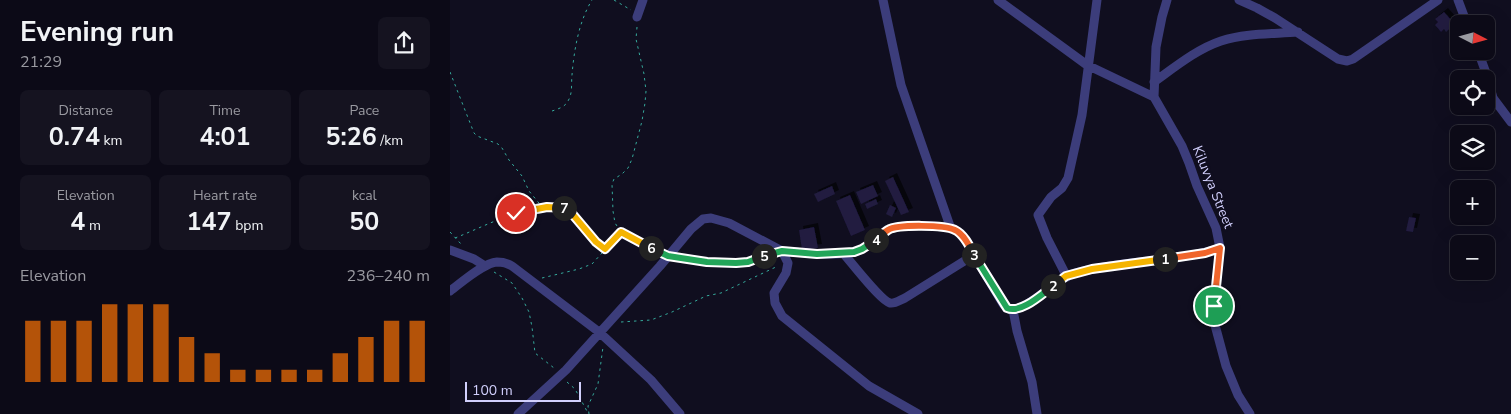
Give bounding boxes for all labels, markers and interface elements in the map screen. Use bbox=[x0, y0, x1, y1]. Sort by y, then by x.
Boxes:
text: Evening run bbox=[20, 13, 174, 51]
north arrow bbox=[1450, 15, 1495, 60]
map controls bbox=[1450, 15, 1495, 280]
button: share bbox=[378, 17, 430, 69]
text: 21:29 bbox=[20, 51, 62, 73]
button: locate bbox=[1450, 70, 1495, 115]
text: Distance bbox=[58, 101, 113, 120]
text: Time bbox=[209, 101, 241, 120]
text: Pace bbox=[349, 101, 379, 120]
text: 0.74 bbox=[49, 120, 100, 154]
text: 4:01 bbox=[199, 120, 251, 154]
text: 5:26 bbox=[325, 120, 377, 154]
button: layers bbox=[1450, 125, 1495, 170]
text: km bbox=[100, 131, 123, 150]
text: /km bbox=[377, 131, 403, 150]
street label: Kiluvya Street bbox=[1188, 143, 1238, 231]
button: + bbox=[1450, 180, 1495, 225]
text: Elevation bbox=[57, 186, 115, 205]
text: Heart rate bbox=[193, 186, 257, 205]
text: kcal bbox=[352, 186, 377, 205]
pin bbox=[495, 192, 537, 234]
pin: 7 bbox=[552, 196, 576, 220]
icon: check bbox=[502, 199, 530, 227]
text: 7 bbox=[560, 199, 569, 218]
text: 4 bbox=[70, 205, 85, 239]
text: 147 bbox=[187, 205, 232, 239]
text: 50 bbox=[349, 205, 379, 239]
text: m bbox=[85, 216, 101, 235]
text: bpm bbox=[232, 216, 263, 235]
pin: 4 bbox=[864, 228, 888, 252]
text: 4 bbox=[872, 231, 881, 250]
button: − bbox=[1450, 235, 1495, 280]
pin: 6 bbox=[638, 236, 664, 260]
text: 6 bbox=[647, 239, 656, 258]
pin: 3 bbox=[962, 242, 986, 268]
pin: 5 bbox=[752, 244, 776, 268]
text: 3 bbox=[970, 246, 979, 265]
pin: 1 bbox=[1152, 246, 1178, 272]
text: 5 bbox=[760, 247, 769, 266]
text: 1 bbox=[1161, 250, 1170, 269]
text: Elevation bbox=[20, 265, 86, 287]
text: 236–240 m bbox=[347, 265, 430, 287]
pin: 2 bbox=[1040, 274, 1066, 298]
text: 2 bbox=[1049, 277, 1058, 296]
pin bbox=[1193, 285, 1235, 327]
icon: arrive bbox=[1200, 292, 1228, 320]
scale bar bbox=[465, 379, 581, 402]
text: 100 m bbox=[472, 381, 513, 400]

